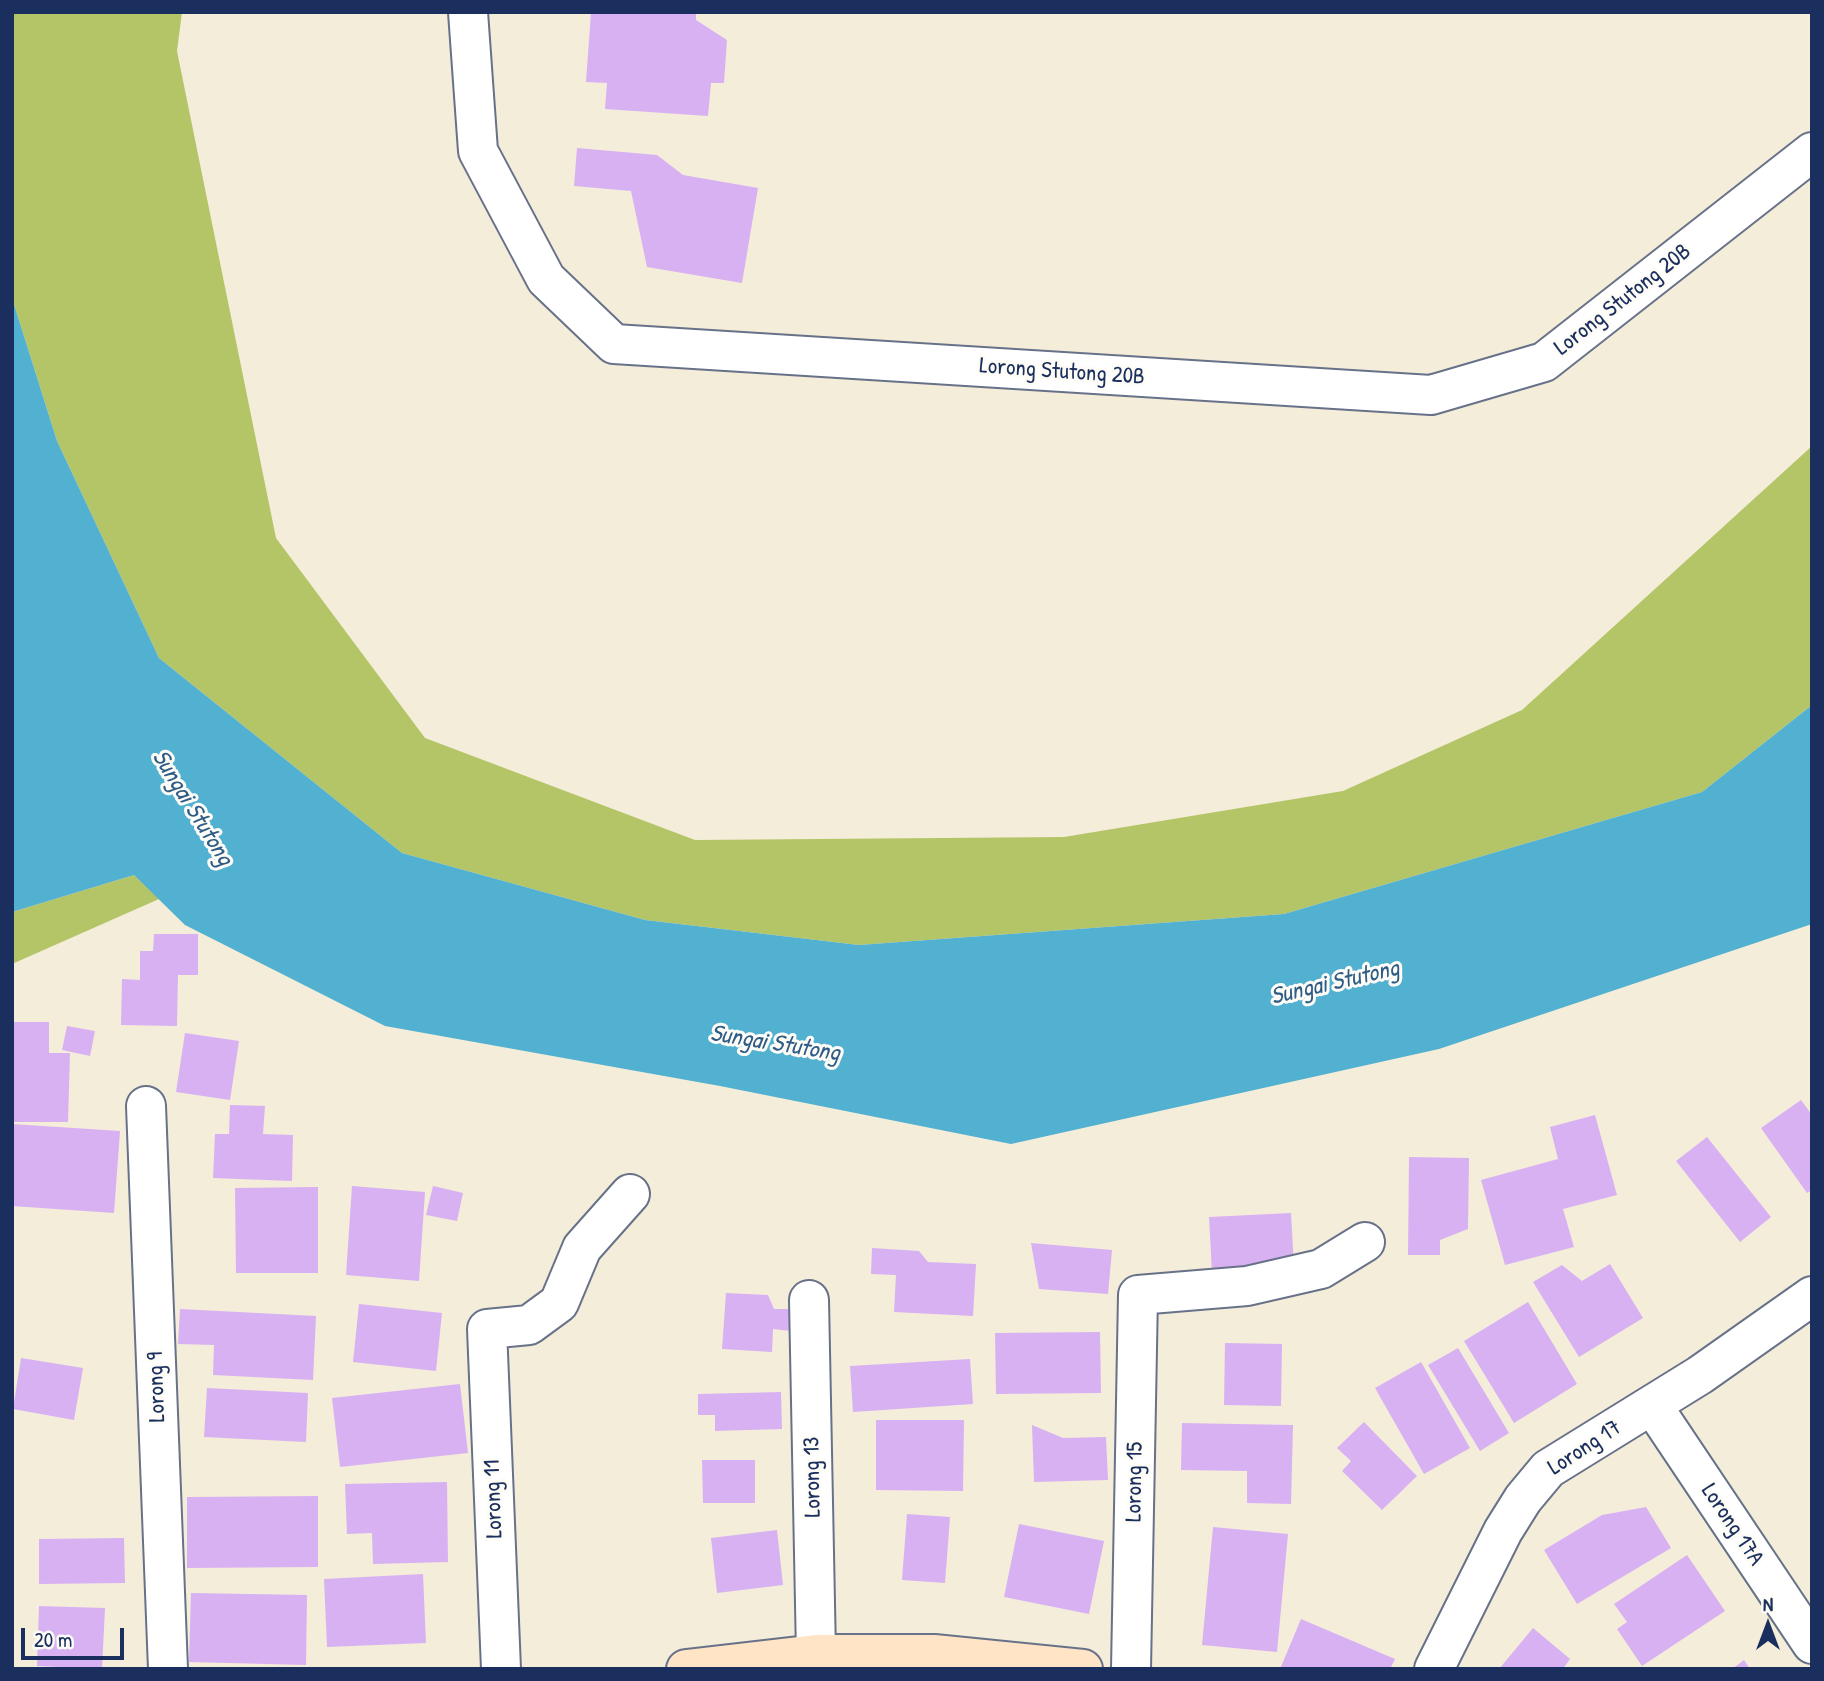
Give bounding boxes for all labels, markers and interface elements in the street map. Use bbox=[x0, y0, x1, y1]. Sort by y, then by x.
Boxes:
street label: Lorong Stutong 20B bbox=[1549, 238, 1697, 362]
street label: Lorong Stutong 20B bbox=[979, 352, 1145, 392]
water label: Sungai Stutong bbox=[145, 745, 239, 871]
water label: Sungai Stutong bbox=[1268, 954, 1402, 1012]
water label: Sungai Stutong bbox=[708, 1020, 842, 1068]
street label: Lorong 9 bbox=[142, 1351, 172, 1423]
street label: Lorong 17 bbox=[1543, 1414, 1627, 1482]
street label: Lorong 13 bbox=[798, 1437, 828, 1517]
street label: Lorong 15 bbox=[1121, 1442, 1149, 1522]
street label: Lorong 11 bbox=[479, 1459, 509, 1539]
street label: Lorong 17A bbox=[1695, 1479, 1769, 1571]
north arrow bbox=[1733, 1590, 1803, 1660]
text: N bbox=[1763, 1591, 1773, 1617]
scale bar bbox=[24, 1614, 128, 1658]
text: 20 m bbox=[34, 1625, 72, 1654]

